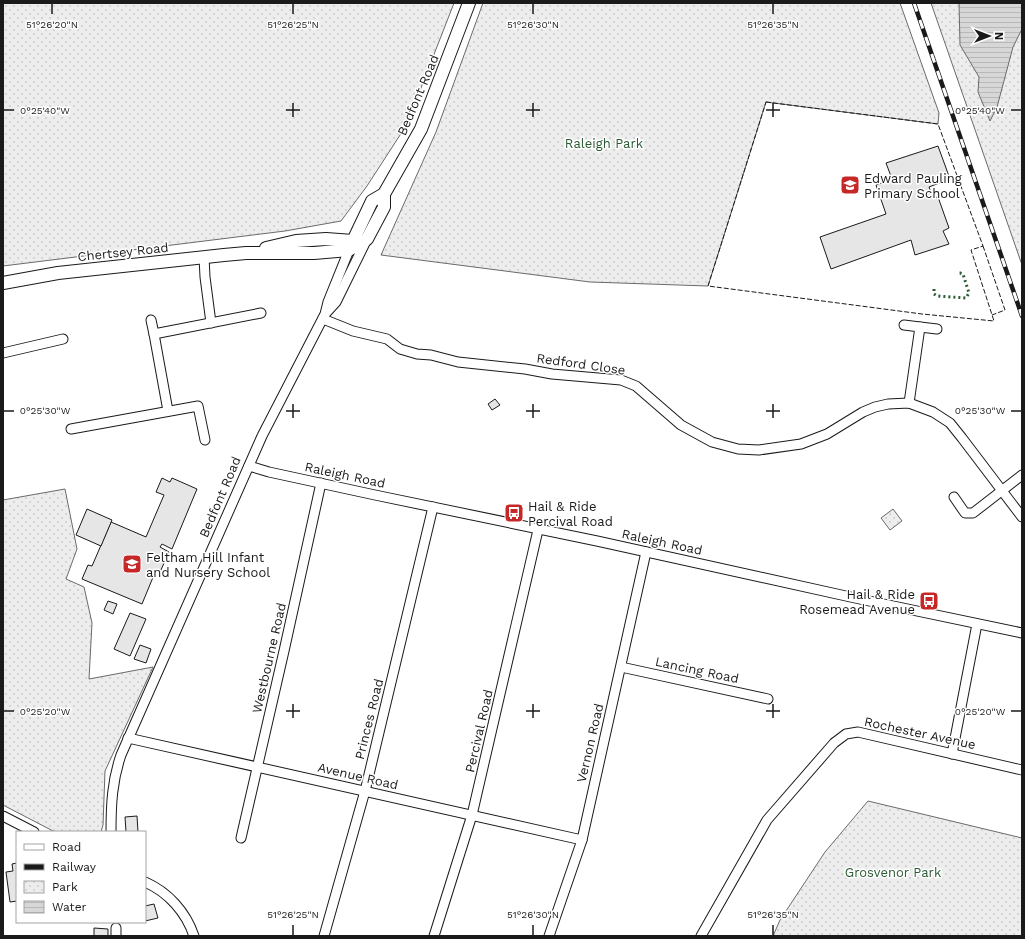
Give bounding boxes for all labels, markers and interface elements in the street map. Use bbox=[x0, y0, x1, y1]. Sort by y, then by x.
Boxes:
north arrow bbox=[969, 16, 1009, 56]
text: 51°26'20"N bbox=[26, 19, 78, 30]
text: 51°26'25"N bbox=[267, 19, 319, 30]
text: 51°26'30"N bbox=[507, 19, 559, 30]
text: 51°26'35"N bbox=[747, 19, 799, 30]
text: N bbox=[992, 32, 1005, 40]
street label: Bedfont Road bbox=[394, 52, 442, 138]
text: 0°25'40"W bbox=[20, 105, 70, 116]
text: 0°25'40"W bbox=[955, 105, 1005, 116]
park label: Raleigh Park bbox=[565, 136, 644, 151]
place label: Edward Pauling Primary School bbox=[864, 171, 962, 201]
school or university icon: Edward Pauling Primary School bbox=[839, 174, 861, 196]
street label: Chertsey Road bbox=[77, 240, 169, 264]
street label: Redford Close bbox=[536, 350, 626, 378]
text: 0°25'30"W bbox=[20, 405, 71, 416]
text: 0°25'30"W bbox=[955, 405, 1006, 416]
street label: Bedfont Road bbox=[196, 454, 244, 540]
street label: Raleigh Road bbox=[303, 459, 387, 491]
place label: Hail & Ride Percival Road bbox=[528, 499, 613, 529]
bus stop icon: Hail & Ride Percival Road bbox=[503, 502, 525, 524]
street label: Raleigh Road bbox=[620, 526, 704, 558]
place label: Feltham Hill Infant and Nursery School bbox=[146, 550, 270, 580]
school or university icon: Feltham Hill Infant and Nursery School bbox=[121, 553, 143, 575]
place label: Hail & Ride Rosemead Avenue bbox=[799, 587, 915, 617]
bus stop icon: Hail & Ride Rosemead Avenue bbox=[918, 590, 940, 612]
street label: Westbourne Road bbox=[249, 601, 289, 715]
street label: Lancing Road bbox=[654, 654, 740, 686]
street label: Princes Road bbox=[352, 677, 386, 761]
street label: Percival Road bbox=[462, 688, 496, 774]
street label: Vernon Road bbox=[574, 702, 606, 784]
text: 0°25'20"W bbox=[20, 706, 71, 717]
text: 0°25'20"W bbox=[955, 706, 1006, 717]
street label: Rochester Avenue bbox=[863, 714, 977, 752]
street label: Avenue Road bbox=[316, 759, 400, 793]
legend bbox=[16, 831, 146, 923]
text: Road bbox=[52, 840, 81, 854]
text: Railway bbox=[52, 860, 97, 874]
park label: Grosvenor Park bbox=[845, 865, 942, 880]
text: Park bbox=[52, 880, 78, 894]
text: Water bbox=[52, 900, 87, 914]
text: 51°26'25"N bbox=[267, 909, 319, 920]
text: 51°26'30"N bbox=[507, 909, 559, 920]
text: 51°26'35"N bbox=[747, 909, 799, 920]

